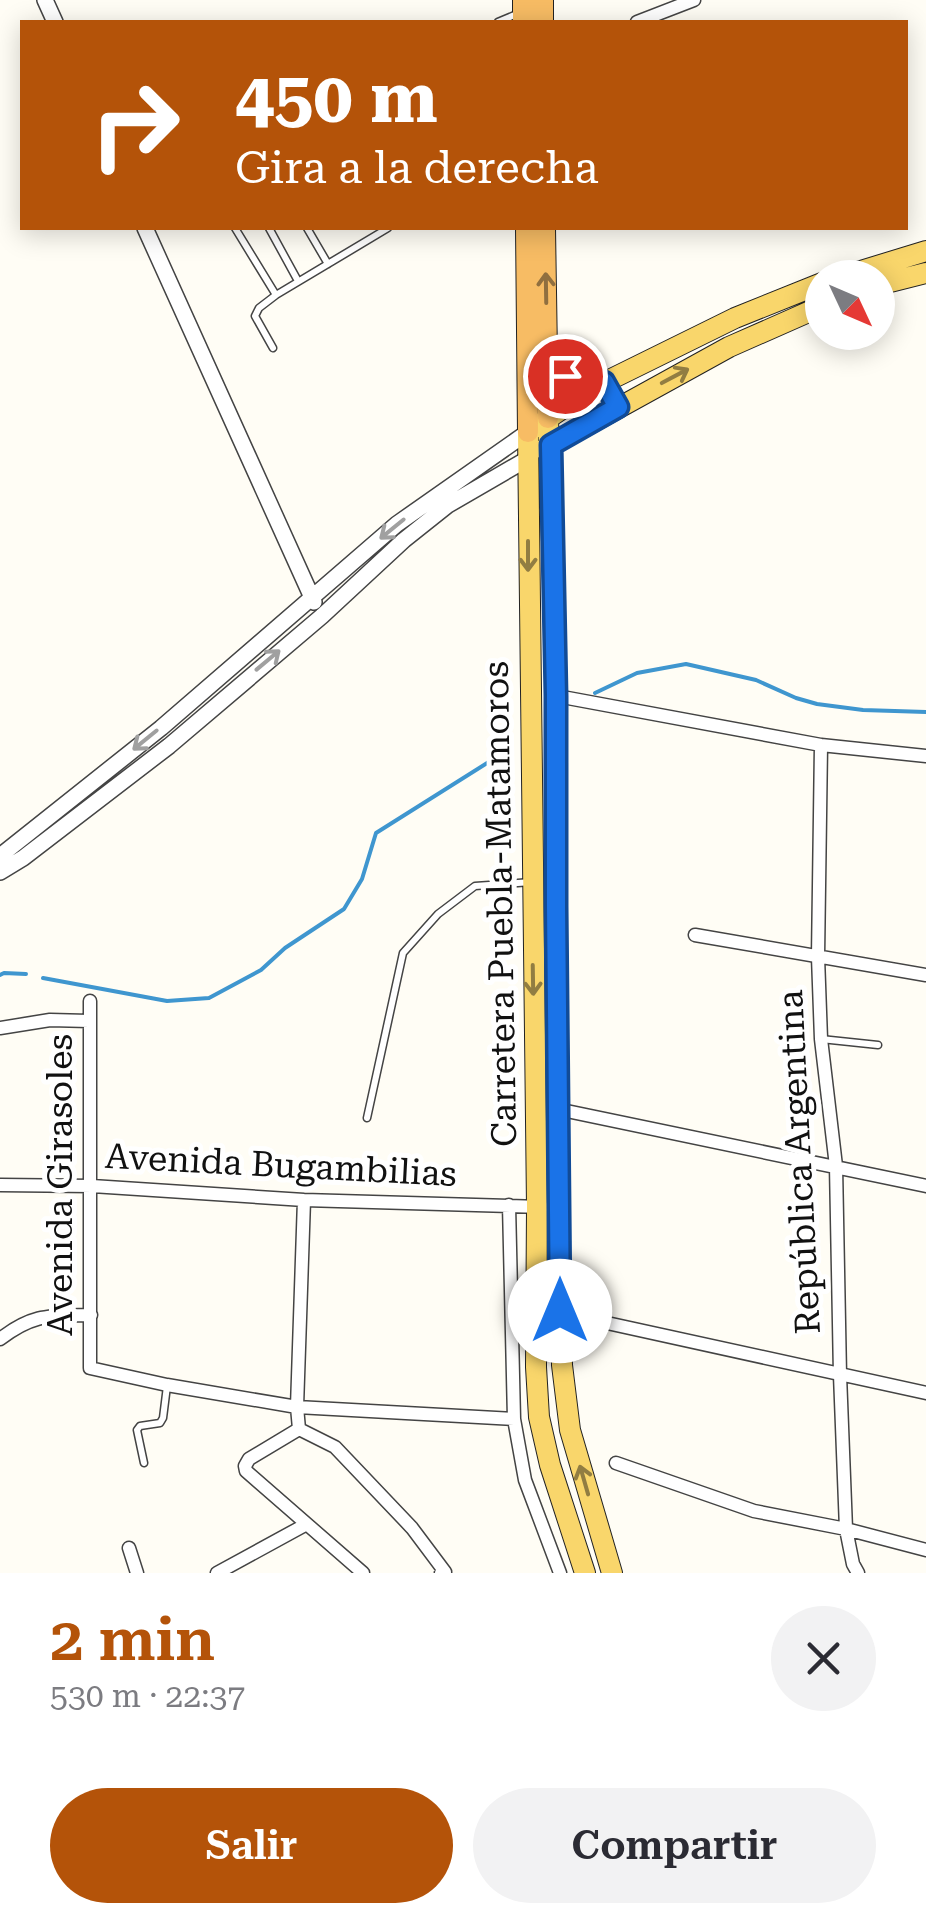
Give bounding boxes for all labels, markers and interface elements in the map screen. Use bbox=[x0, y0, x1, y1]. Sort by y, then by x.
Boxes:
text: 450 m bbox=[235, 57, 438, 139]
icon: right bbox=[70, 60, 200, 190]
text: Gira a la derecha bbox=[235, 141, 599, 194]
north arrow bbox=[805, 260, 895, 350]
map controls bbox=[805, 260, 895, 350]
one-way arrow bbox=[536, 272, 556, 304]
pin bbox=[523, 334, 608, 419]
icon: arrive bbox=[538, 349, 593, 404]
one-way arrow bbox=[659, 366, 689, 385]
one-way arrow bbox=[379, 518, 406, 539]
one-way arrow bbox=[518, 538, 538, 571]
one-way arrow bbox=[255, 650, 281, 672]
street label: Carretera Puebla-Matamoros bbox=[476, 661, 525, 1147]
one-way arrow bbox=[133, 729, 159, 751]
one-way arrow bbox=[524, 963, 543, 995]
street label: República Argentina bbox=[770, 989, 829, 1335]
street label: Avenida Girasoles bbox=[40, 1034, 81, 1336]
street label: Avenida Bugambilias bbox=[104, 1136, 458, 1195]
position arrow bbox=[508, 1259, 612, 1363]
one-way arrow bbox=[573, 1465, 592, 1496]
text: 2 min bbox=[50, 1604, 215, 1675]
button: close bbox=[771, 1606, 876, 1711]
text: 530 m · 22:37 bbox=[50, 1677, 245, 1715]
button: Salir bbox=[50, 1788, 453, 1903]
button: Compartir bbox=[473, 1788, 876, 1903]

